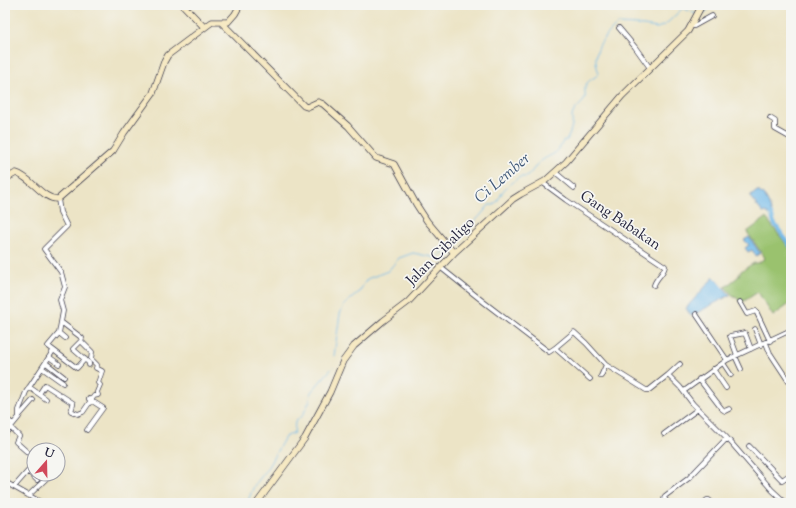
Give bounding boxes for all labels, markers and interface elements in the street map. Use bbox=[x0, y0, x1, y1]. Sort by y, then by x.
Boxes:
water label: Ci Lember bbox=[470, 148, 536, 210]
street label: Gang Babakan bbox=[575, 186, 665, 256]
street label: Jalan Cibaligo bbox=[401, 213, 480, 292]
north arrow bbox=[26, 442, 66, 482]
text: U bbox=[41, 444, 56, 463]

